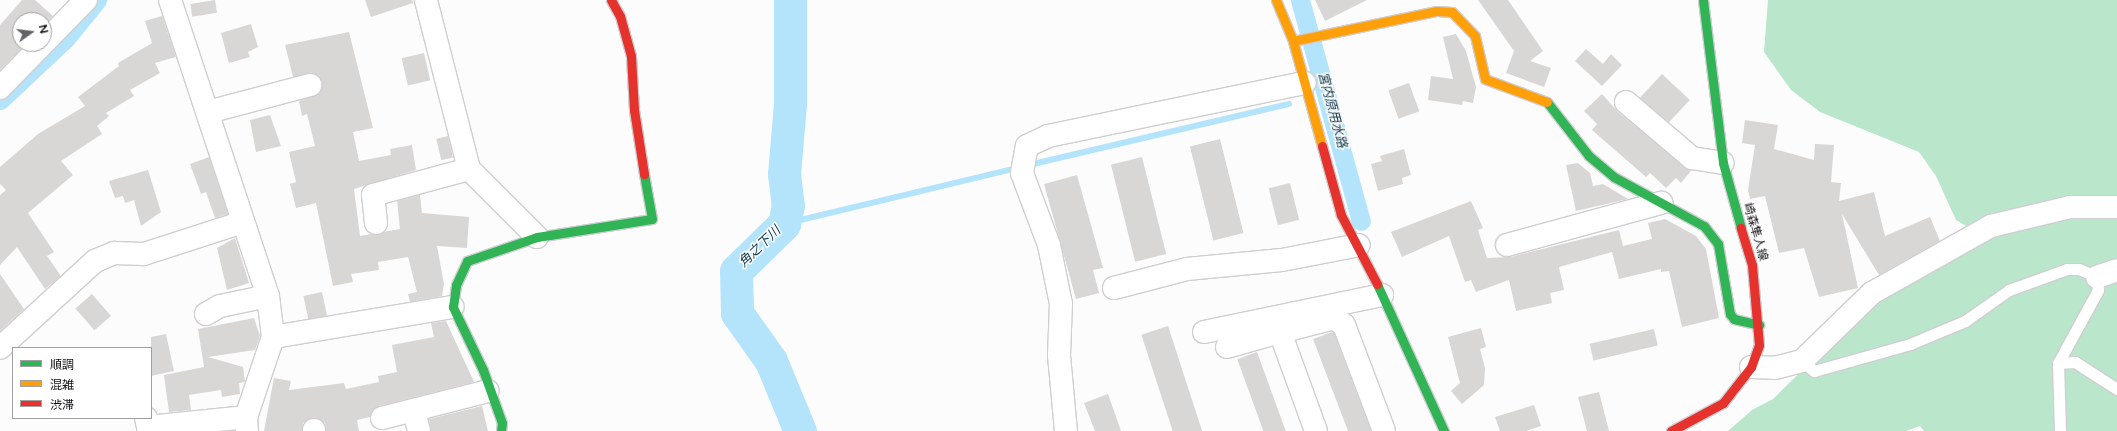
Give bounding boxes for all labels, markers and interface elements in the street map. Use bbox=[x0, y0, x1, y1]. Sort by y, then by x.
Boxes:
north arrow bbox=[12, 12, 52, 52]
text: N bbox=[36, 23, 51, 35]
water label: 宮内原用水路 bbox=[1314, 70, 1350, 150]
street label: 崎森隼人線 bbox=[1740, 201, 1770, 263]
water label: 角之下川 bbox=[736, 223, 784, 271]
legend bbox=[12, 347, 152, 419]
text: 順調 bbox=[50, 358, 74, 372]
text: 混雑 bbox=[50, 378, 74, 392]
text: 渋滞 bbox=[50, 398, 74, 412]

